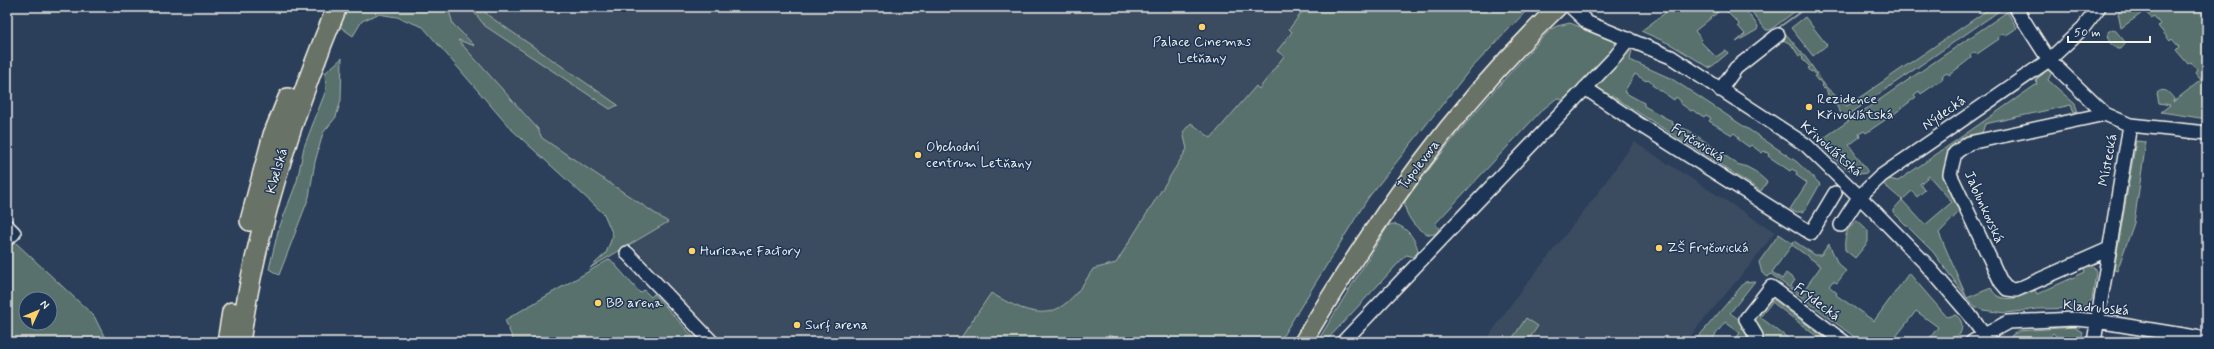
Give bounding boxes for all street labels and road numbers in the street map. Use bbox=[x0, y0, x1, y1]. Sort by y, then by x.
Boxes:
street label: Nýdecká bbox=[1919, 91, 1969, 135]
street label: Křivoklátská bbox=[1796, 117, 1866, 181]
street label: Fryčovická bbox=[1668, 120, 1728, 166]
street label: Místecká bbox=[2095, 132, 2121, 188]
street label: Tupolevova bbox=[1394, 136, 1444, 194]
street label: Kbelská bbox=[262, 146, 292, 196]
street label: Jablunkovská bbox=[1960, 168, 2008, 246]
street label: Frýdecká bbox=[1790, 279, 1844, 325]
street label: Kladrubská bbox=[2062, 296, 2130, 320]

